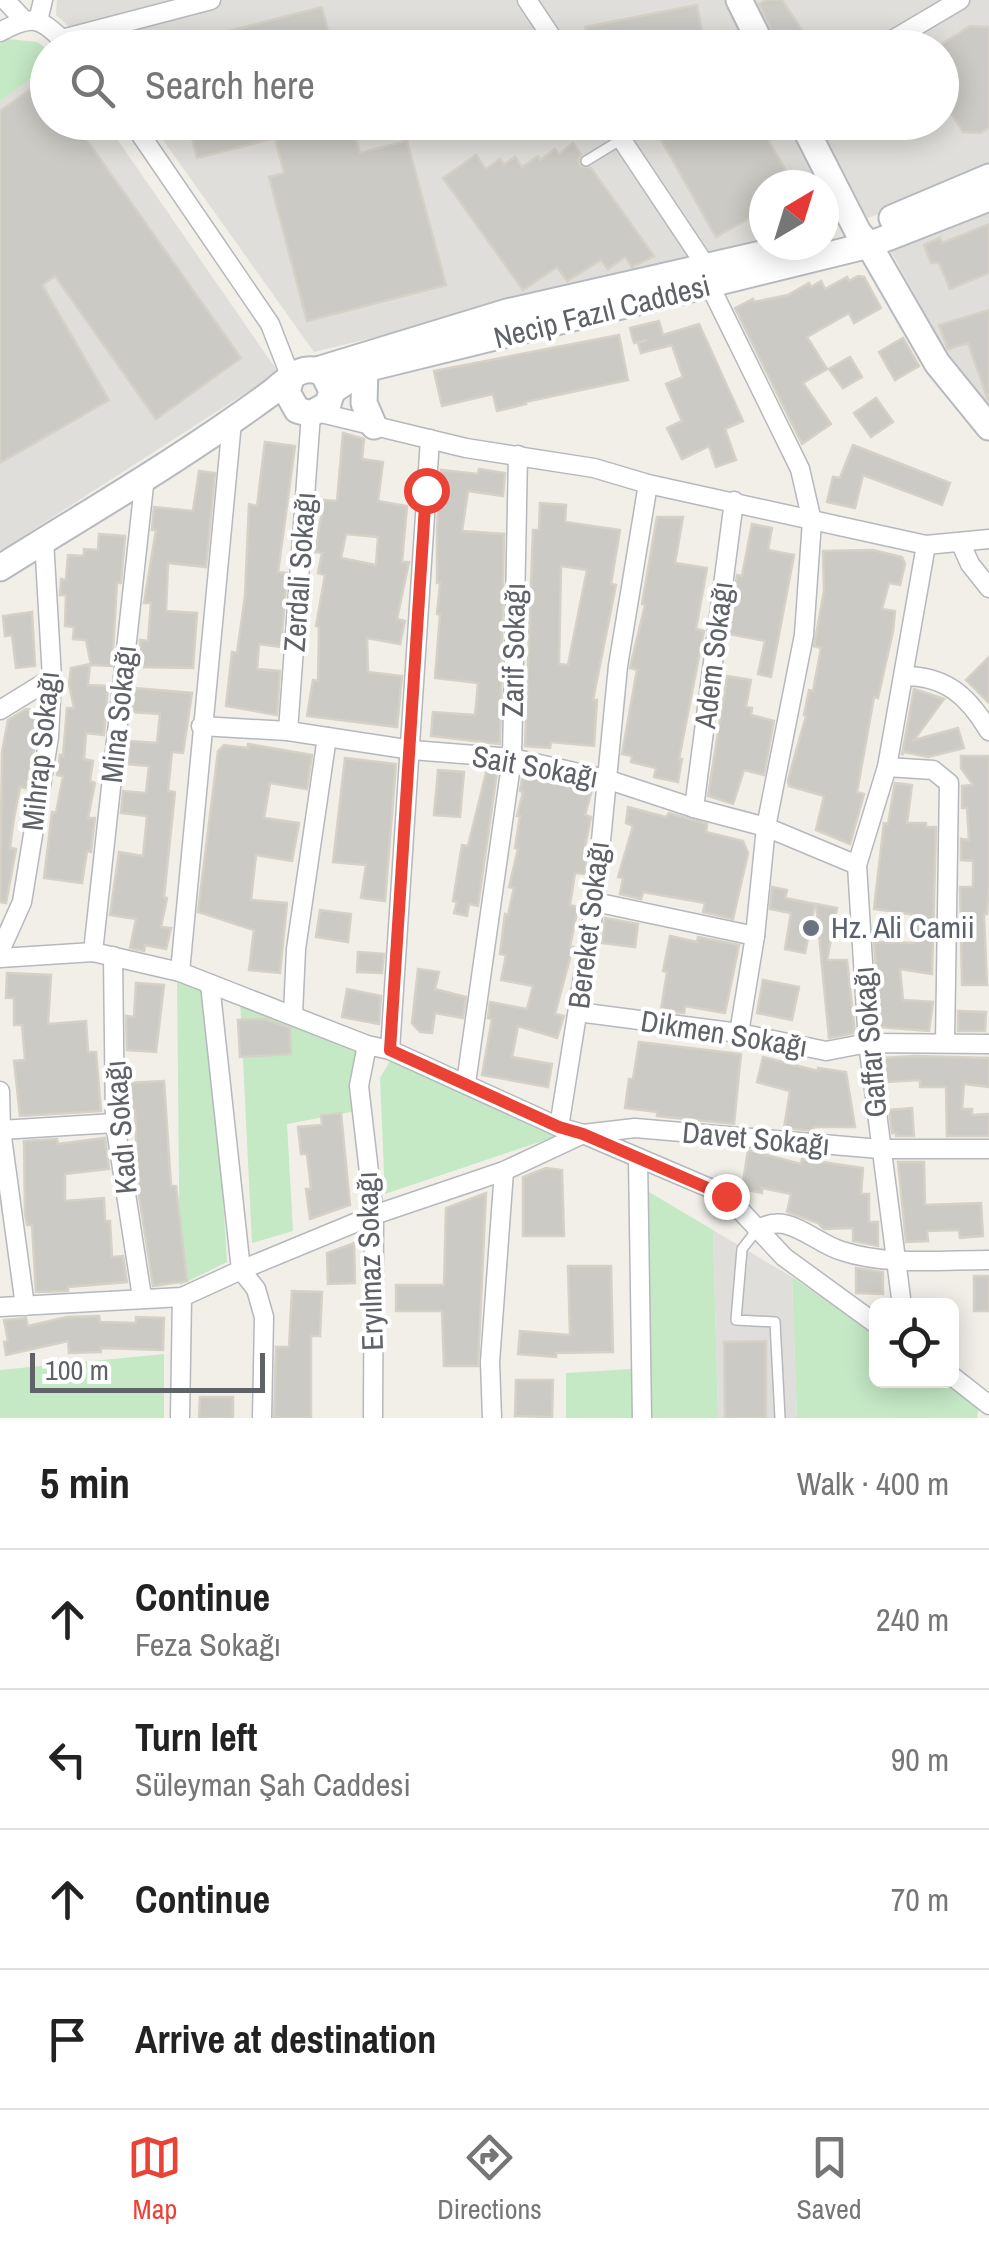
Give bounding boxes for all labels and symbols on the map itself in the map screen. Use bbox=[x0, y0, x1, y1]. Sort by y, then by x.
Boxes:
north arrow bbox=[749, 170, 839, 260]
street label: Necip Fazıl Caddesi bbox=[489, 265, 714, 357]
route start bbox=[404, 468, 450, 514]
street label: Zerdali Sokağı bbox=[273, 491, 325, 653]
street label: Adem Sokağı bbox=[684, 579, 742, 732]
street label: Zarif Sokağı bbox=[492, 583, 534, 717]
street label: Mina Sokağı bbox=[91, 643, 145, 785]
street label: Mihrap Sokağı bbox=[12, 669, 68, 833]
street label: Sait Sokağı bbox=[469, 735, 601, 797]
street label: Bereket Sokağı bbox=[558, 839, 618, 1011]
place label: Hz. Ali Camii bbox=[831, 907, 975, 947]
marker: Hz. Ali Camii bbox=[800, 917, 822, 939]
street label: Gaffar Sokağı bbox=[842, 965, 896, 1119]
street label: Dikmen Sokağı bbox=[638, 1000, 810, 1066]
street label: Kadı Sokağı bbox=[94, 1059, 146, 1196]
street label: Davet Sokağı bbox=[681, 1112, 831, 1164]
street label: Eryılmaz Sokağı bbox=[346, 1171, 392, 1351]
route end bbox=[704, 1174, 750, 1220]
scale bar bbox=[30, 1348, 265, 1392]

